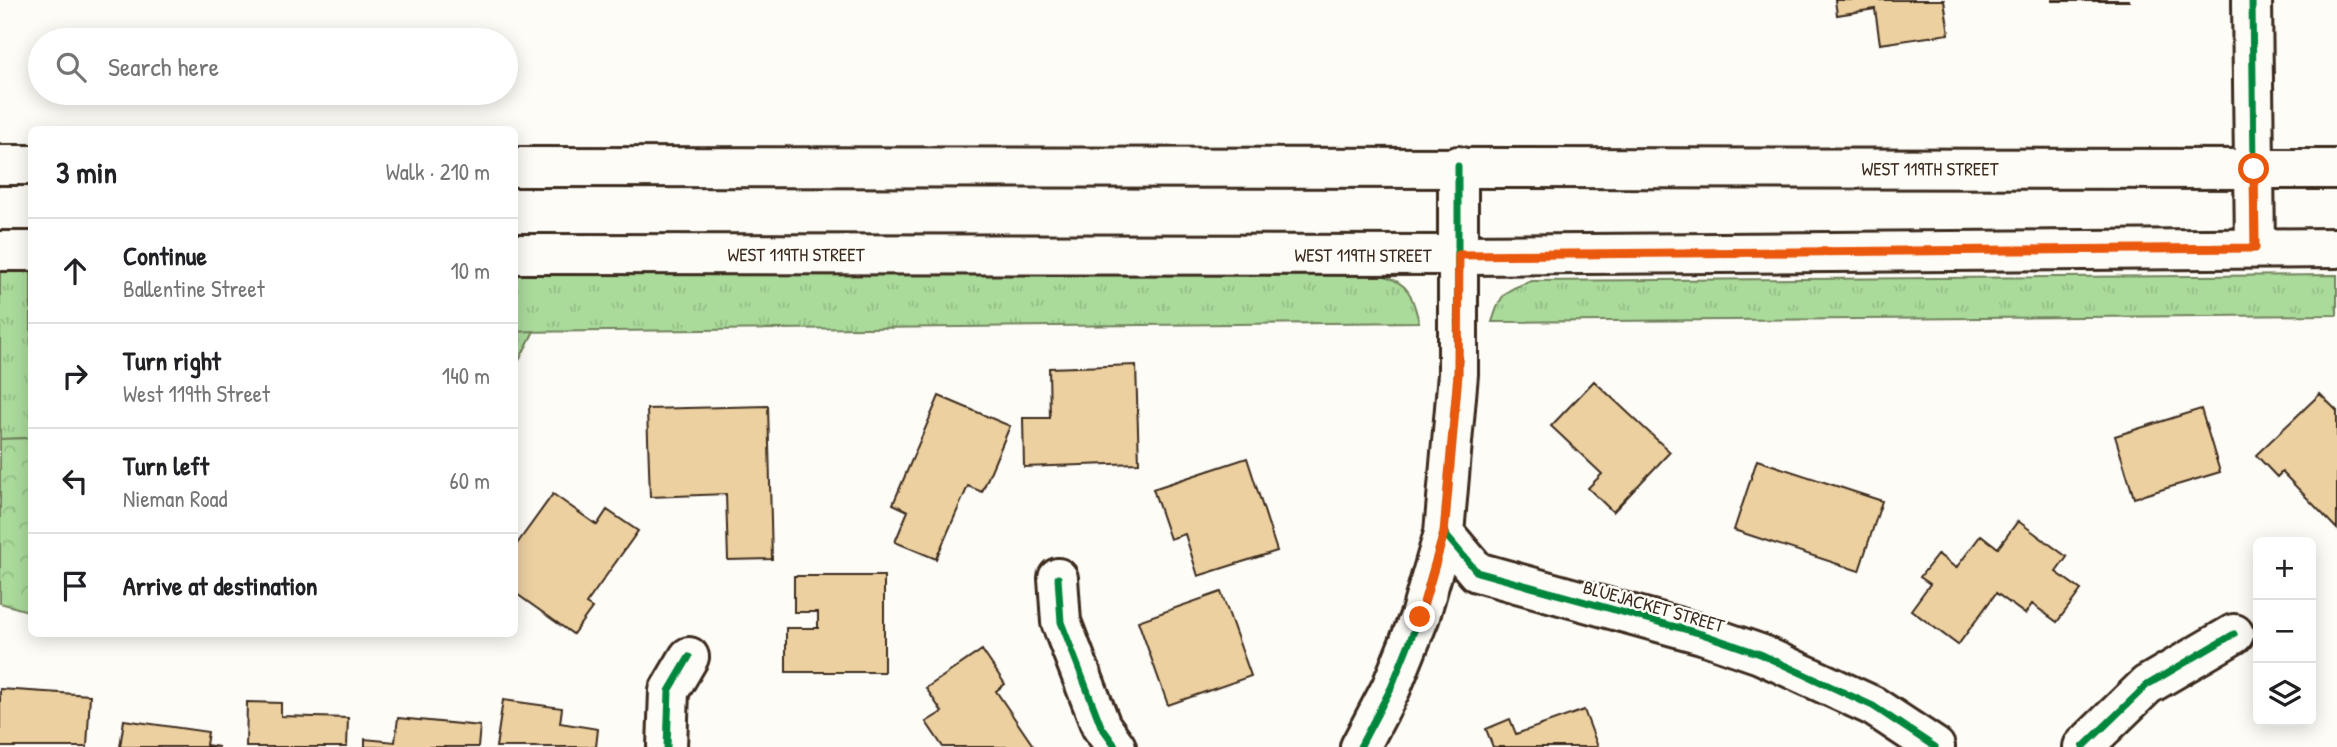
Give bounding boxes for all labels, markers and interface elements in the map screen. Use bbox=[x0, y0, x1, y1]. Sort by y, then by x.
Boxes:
search box bbox=[28, 28, 518, 105]
icon: search bbox=[52, 48, 90, 86]
text: Search here bbox=[108, 49, 219, 84]
text: 3 min bbox=[56, 152, 117, 192]
route start bbox=[2238, 153, 2269, 184]
street label: WEST 119TH STREET bbox=[1861, 155, 2000, 182]
text: Walk · 210 m bbox=[386, 156, 490, 187]
text: Continue bbox=[123, 238, 207, 273]
street label: WEST 119TH STREET bbox=[727, 241, 866, 267]
street label: WEST 119TH STREET bbox=[1294, 242, 1433, 268]
icon: ahead bbox=[56, 252, 94, 290]
text: 10 m bbox=[450, 255, 490, 286]
text: Ballentine Street bbox=[123, 273, 265, 304]
text: Turn right bbox=[123, 343, 221, 378]
icon: right bbox=[56, 357, 94, 395]
text: 140 m bbox=[442, 360, 490, 391]
text: West 119th Street bbox=[123, 378, 270, 409]
text: Turn left bbox=[123, 448, 209, 483]
icon: left bbox=[56, 462, 94, 500]
text: 60 m bbox=[450, 465, 490, 496]
text: Nieman Road bbox=[123, 483, 228, 514]
map controls bbox=[2253, 537, 2316, 726]
button: + bbox=[2253, 537, 2316, 600]
icon: arrive bbox=[56, 567, 94, 605]
text: Arrive at destination bbox=[123, 568, 318, 603]
street label: BLUEJACKET STREET bbox=[1580, 573, 1729, 639]
button: − bbox=[2253, 600, 2316, 663]
route end bbox=[1404, 601, 1435, 632]
button: layers bbox=[2253, 663, 2316, 726]

